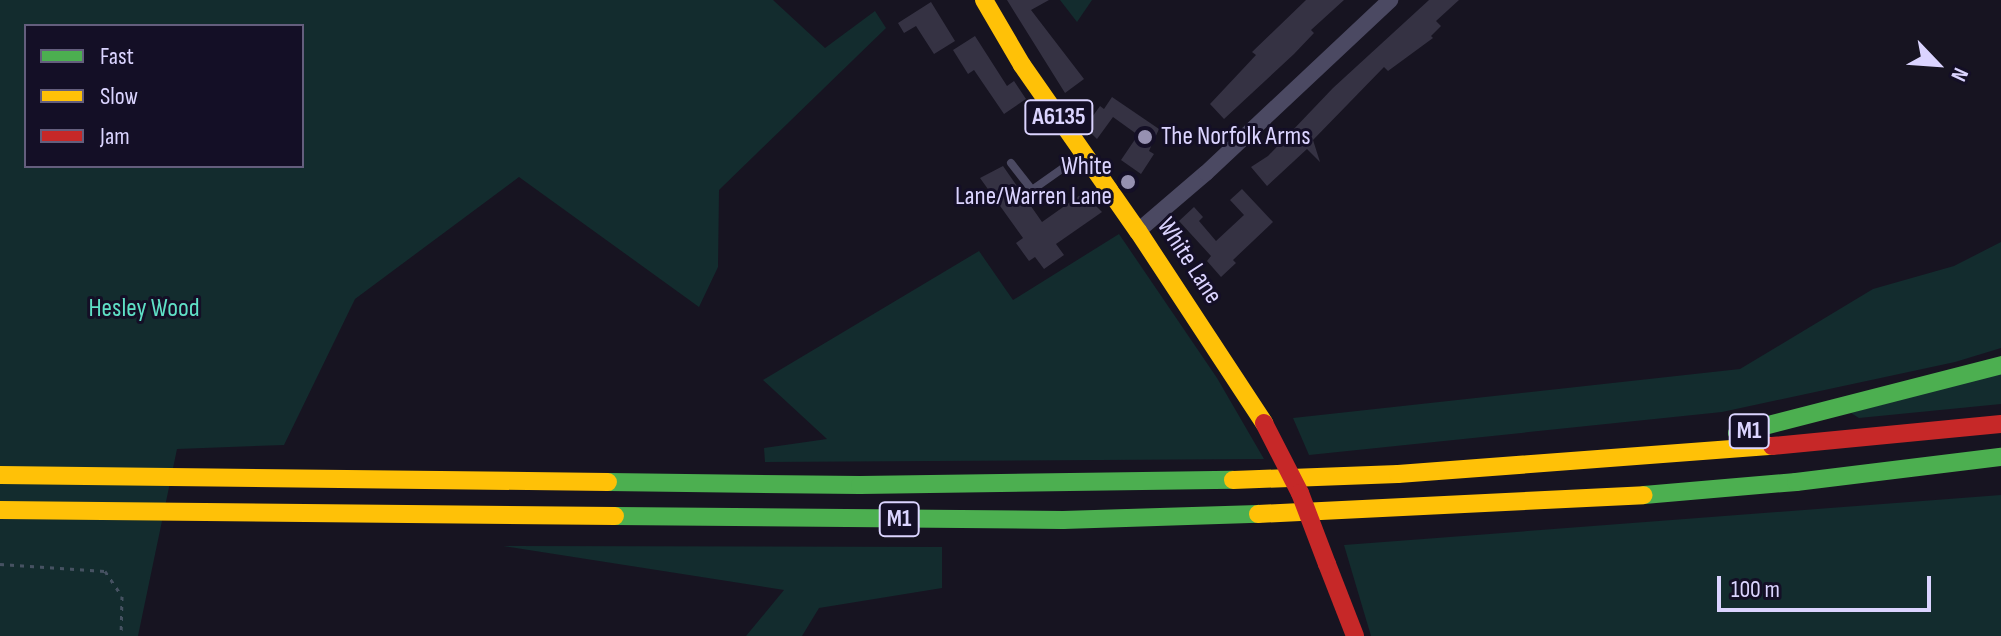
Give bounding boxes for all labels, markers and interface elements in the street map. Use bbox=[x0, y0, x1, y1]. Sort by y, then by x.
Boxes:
legend bbox=[24, 24, 304, 168]
north arrow bbox=[1897, 24, 1977, 104]
text: Fast bbox=[100, 42, 134, 71]
text: N bbox=[1944, 63, 1974, 85]
text: Slow bbox=[100, 82, 138, 111]
road number: A6135 bbox=[1023, 97, 1095, 137]
place label: The Norfolk Arms bbox=[1161, 121, 1311, 153]
text: Jam bbox=[100, 122, 130, 151]
marker: The Norfolk Arms bbox=[1136, 128, 1154, 146]
place label: White Lane/Warren Lane bbox=[955, 151, 1112, 212]
marker: White Lane/Warren Lane bbox=[1119, 173, 1137, 191]
street label: White Lane bbox=[1150, 212, 1228, 310]
park label: Hesley Wood bbox=[88, 293, 200, 325]
road number: M1 bbox=[1727, 411, 1771, 451]
road number: M1 bbox=[877, 499, 921, 539]
scale bar bbox=[1721, 560, 1935, 610]
text: 100 m bbox=[1731, 575, 1780, 604]

